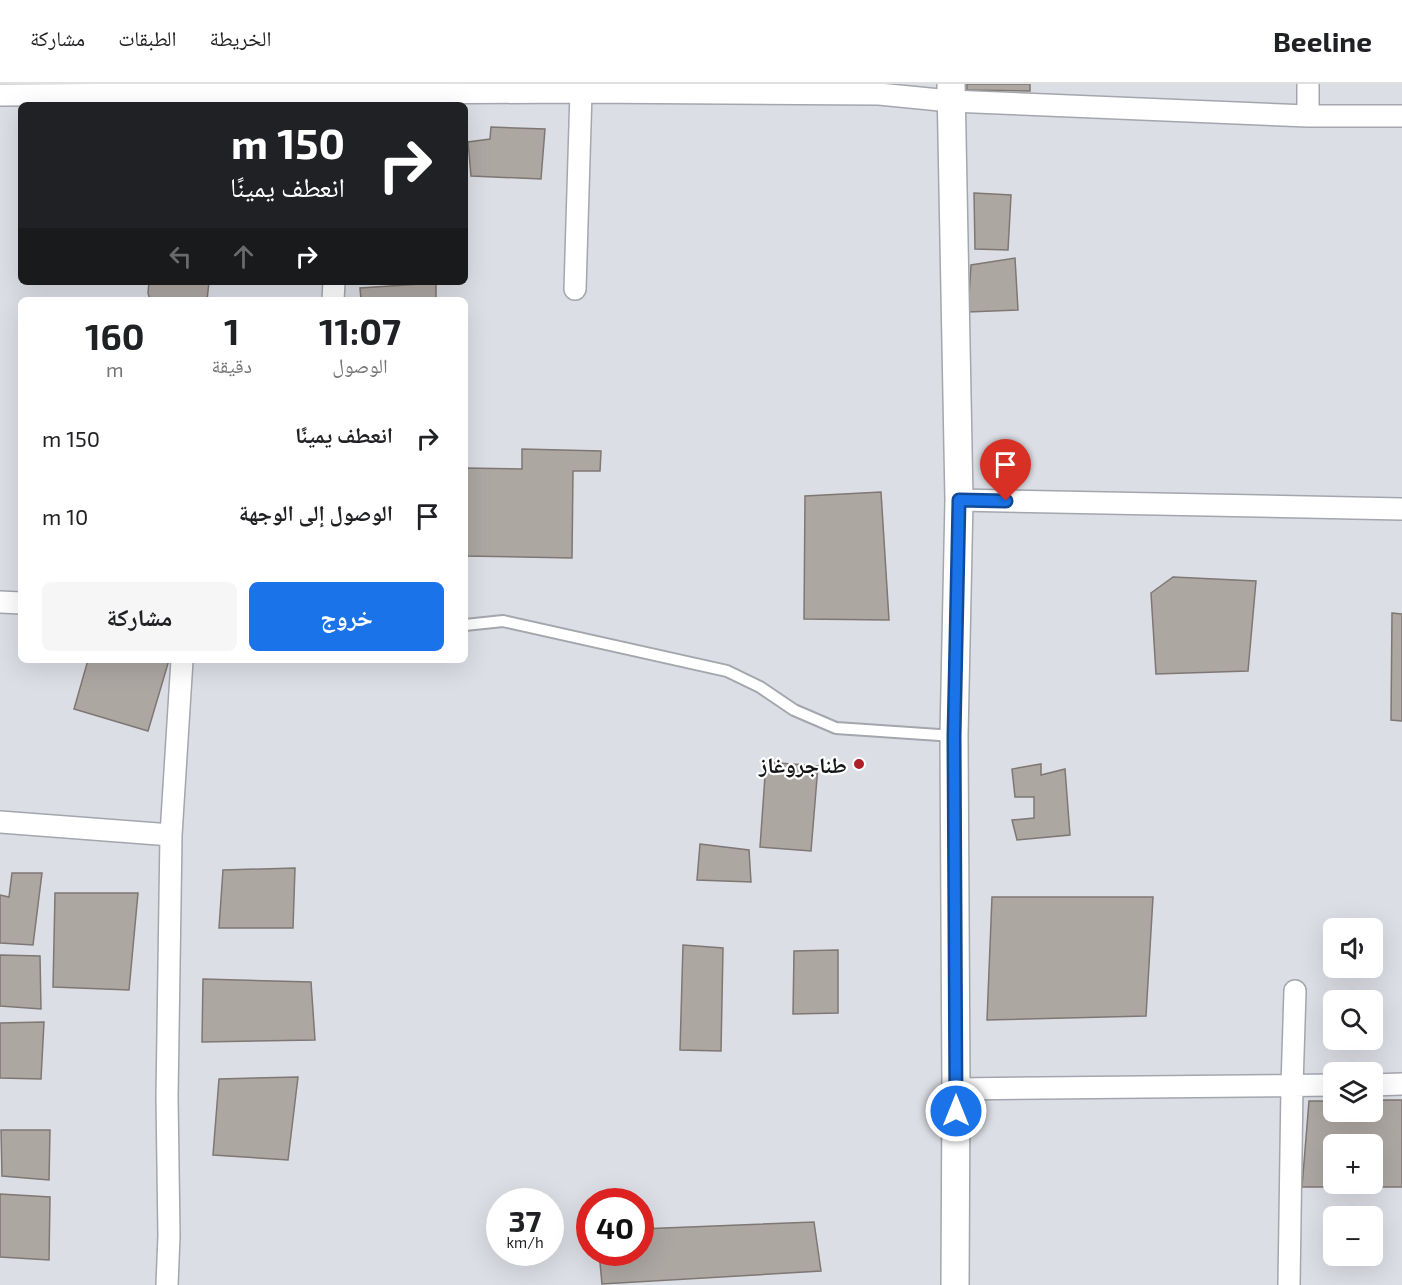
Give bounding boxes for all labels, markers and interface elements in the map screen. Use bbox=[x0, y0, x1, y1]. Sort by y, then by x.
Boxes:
text: Beeline bbox=[1273, 24, 1372, 58]
text: مشاركة bbox=[30, 25, 85, 50]
text: الطبقات bbox=[118, 25, 177, 50]
text: الخريطة bbox=[210, 25, 271, 50]
text: 150 m bbox=[231, 117, 345, 167]
icon: right bbox=[366, 126, 444, 204]
text: انعطف يمينًا bbox=[230, 170, 345, 202]
icon: left bbox=[164, 240, 197, 273]
icon: ahead bbox=[227, 240, 260, 273]
icon: right bbox=[290, 240, 323, 273]
text: 1 bbox=[224, 309, 240, 352]
text: 11:07 bbox=[319, 309, 401, 352]
text: 160 bbox=[85, 314, 144, 357]
text: دقيقة bbox=[211, 353, 252, 377]
text: الوصول bbox=[332, 353, 388, 377]
text: m bbox=[106, 357, 123, 381]
text: انعطف يمينًا bbox=[295, 421, 393, 447]
icon: right bbox=[411, 422, 444, 455]
text: 150 m bbox=[42, 425, 100, 451]
pin bbox=[980, 439, 1031, 501]
icon: arrive bbox=[989, 448, 1022, 481]
text: الوصول إلى الوجهة bbox=[239, 499, 393, 525]
icon: arrive bbox=[411, 500, 444, 533]
text: 10 m bbox=[42, 503, 88, 529]
button: مشاركة bbox=[42, 582, 237, 651]
button: خروج bbox=[249, 582, 444, 651]
place label: طناجروغاز bbox=[758, 751, 847, 778]
marker: طناجروغاز bbox=[852, 757, 866, 771]
map controls bbox=[1323, 918, 1383, 1266]
button: sound bbox=[1323, 918, 1383, 978]
button: search bbox=[1323, 990, 1383, 1050]
button: layers bbox=[1323, 1062, 1383, 1122]
position arrow bbox=[924, 1079, 988, 1143]
button: + bbox=[1323, 1134, 1383, 1194]
speed limit sign: 40 bbox=[576, 1188, 654, 1266]
text: 37 bbox=[509, 1202, 541, 1238]
button: − bbox=[1323, 1206, 1383, 1266]
text: km/h bbox=[506, 1233, 544, 1251]

